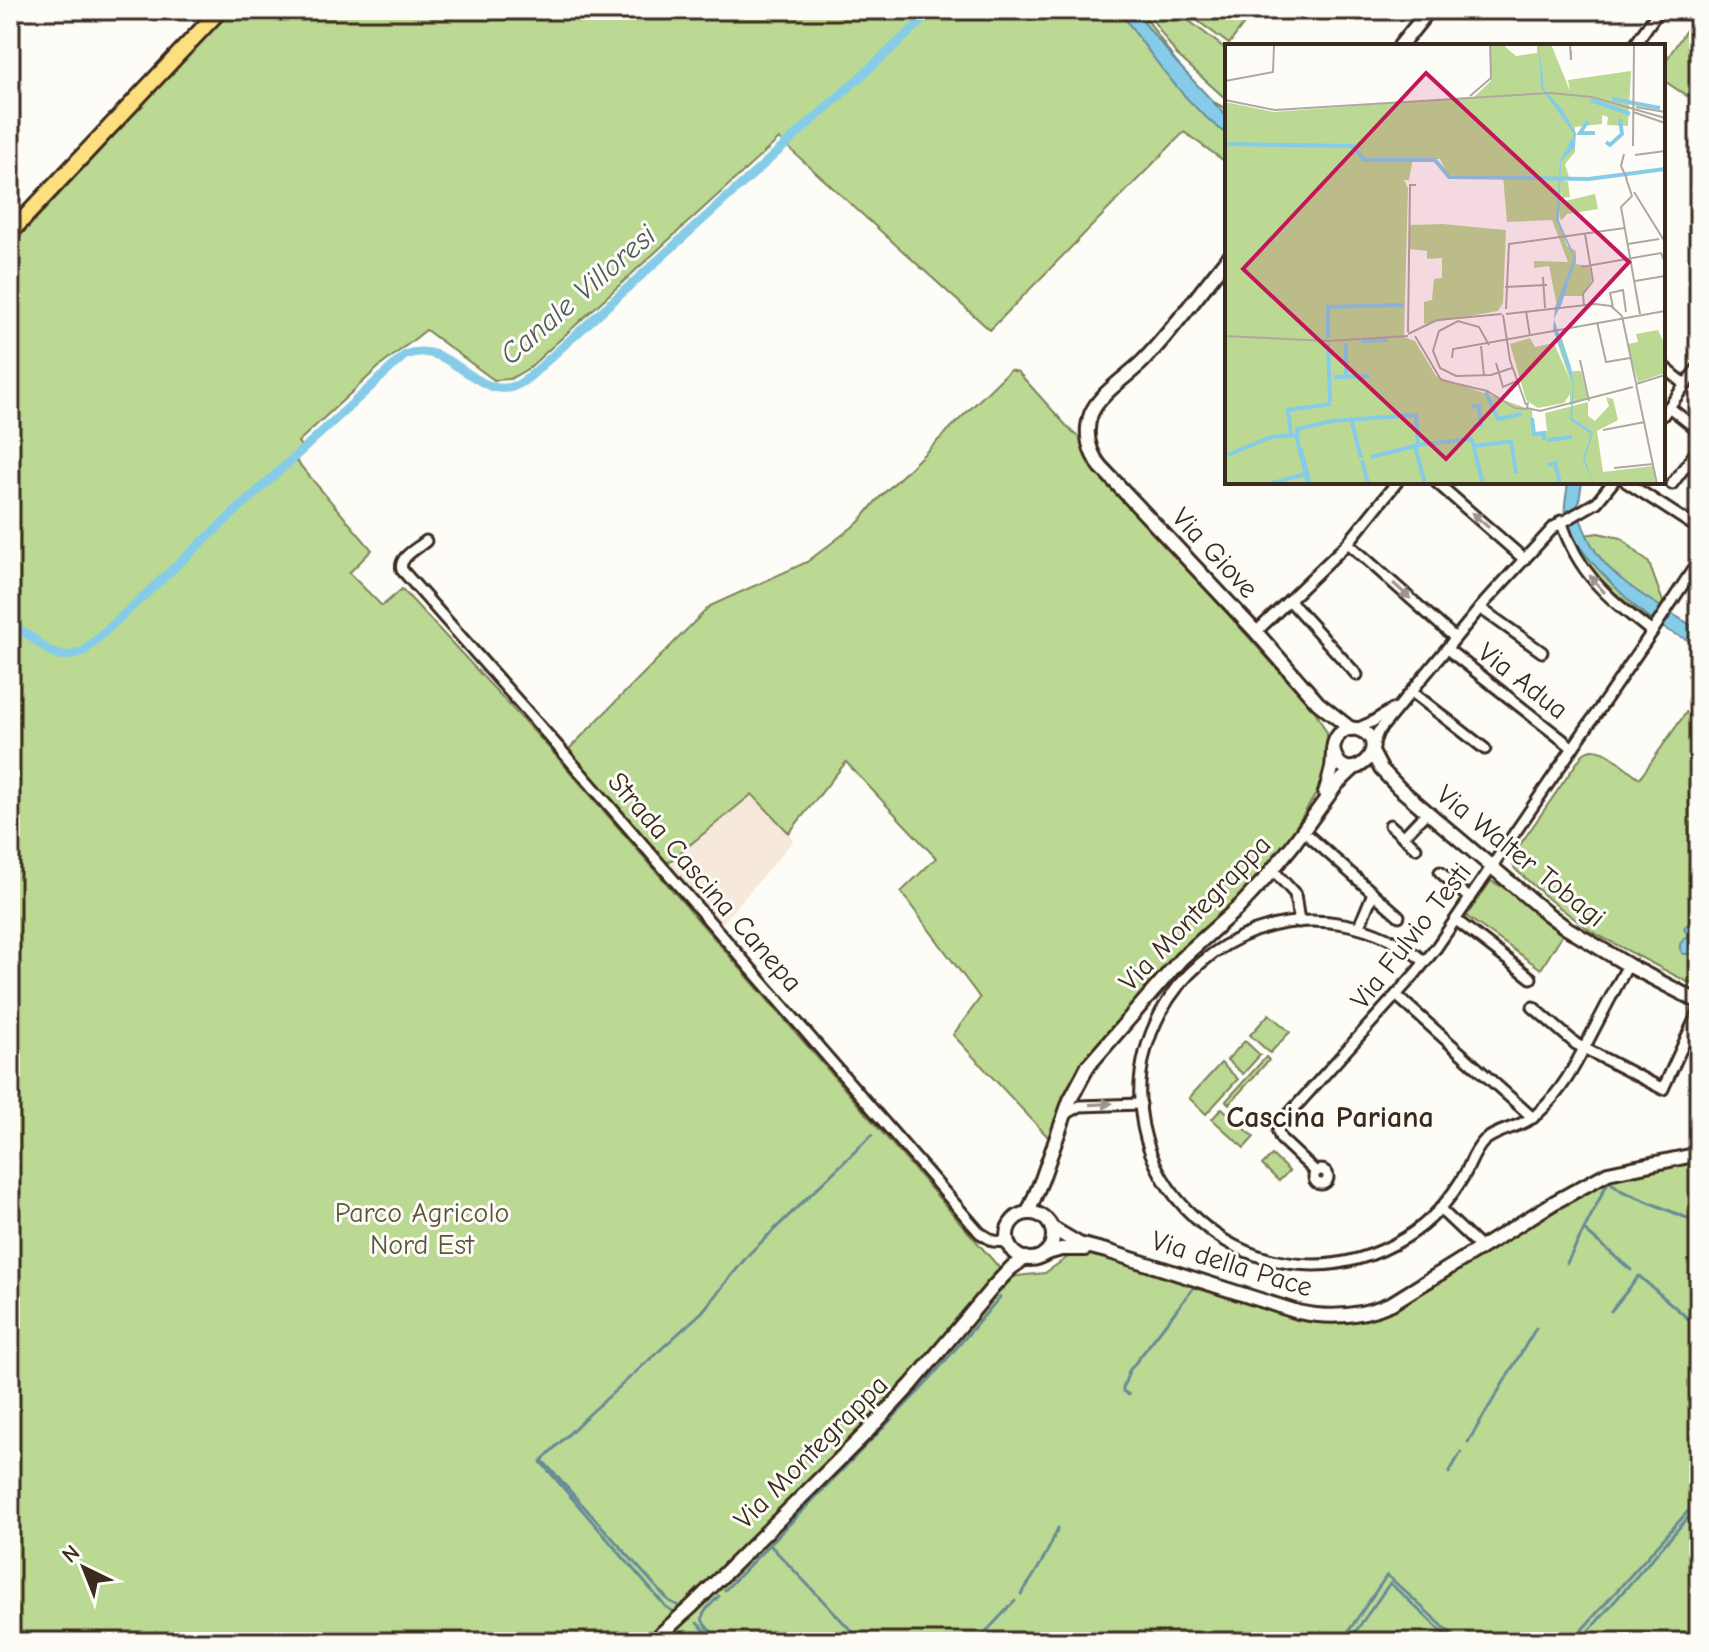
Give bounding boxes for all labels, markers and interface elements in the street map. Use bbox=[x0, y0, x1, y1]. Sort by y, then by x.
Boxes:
inset map bbox=[1225, 44, 1665, 484]
water label: Canale Villoresi bbox=[493, 217, 664, 372]
street label: Via Giove bbox=[1165, 501, 1265, 605]
one-way arrow bbox=[1471, 512, 1490, 530]
one-way arrow bbox=[1589, 575, 1606, 595]
one-way arrow bbox=[1392, 581, 1411, 599]
street label: Via Adua bbox=[1472, 636, 1574, 726]
street label: Strada Cascina Canepa bbox=[601, 766, 809, 998]
street label: Via Walter Tobagi bbox=[1430, 778, 1612, 934]
street label: Via Montegrappa bbox=[1113, 828, 1277, 998]
street label: Via Fulvio Testi bbox=[1344, 857, 1478, 1015]
one-way arrow bbox=[1089, 1098, 1114, 1111]
district label: Cascina Pariana bbox=[1226, 1100, 1434, 1135]
park label: Parco Agricolo Nord Est bbox=[335, 1197, 509, 1261]
street label: Via della Pace bbox=[1148, 1224, 1316, 1304]
street label: Via Montegrappa bbox=[727, 1368, 895, 1536]
north arrow bbox=[44, 1528, 124, 1608]
text: N bbox=[57, 1540, 85, 1569]

